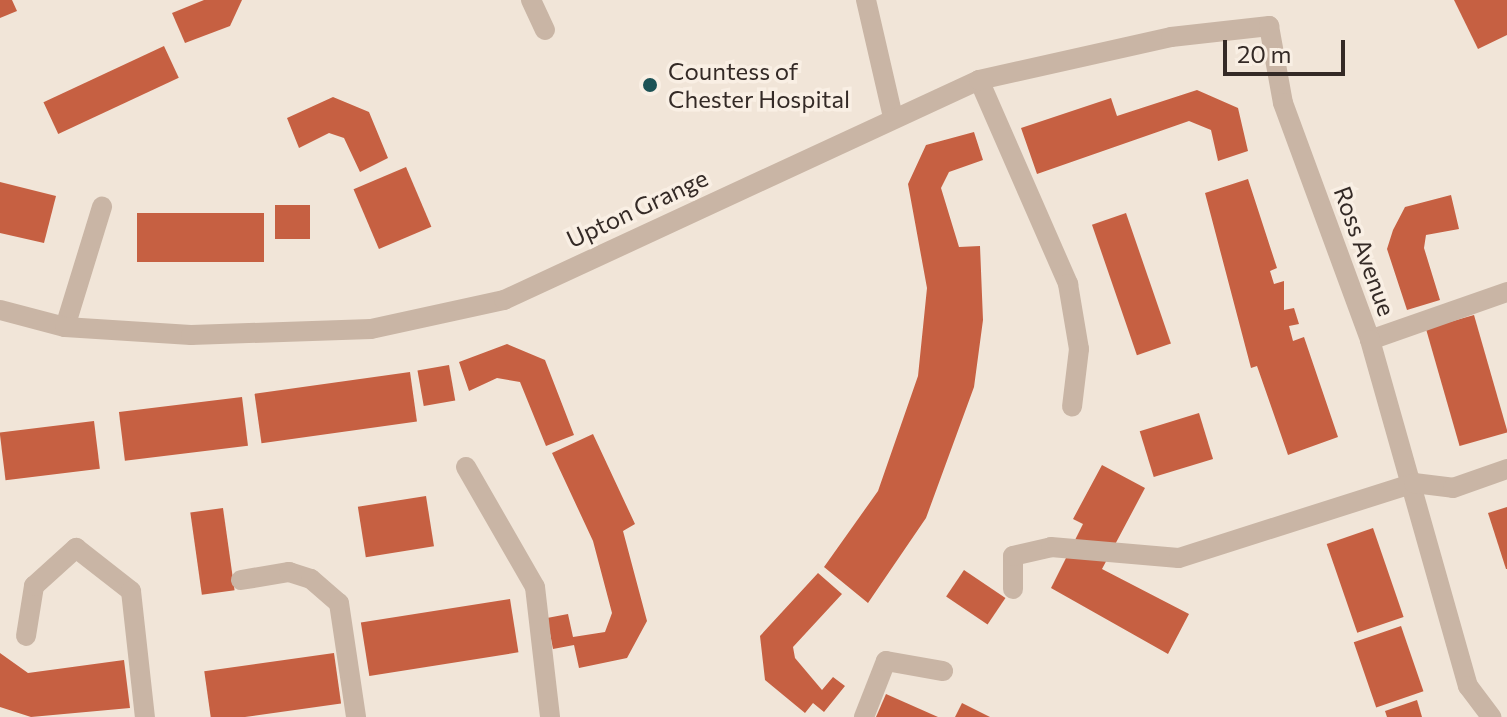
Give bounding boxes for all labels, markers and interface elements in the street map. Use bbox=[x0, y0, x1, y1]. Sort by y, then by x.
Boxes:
scale bar bbox=[1227, 24, 1349, 74]
text: 20 m bbox=[1237, 39, 1291, 68]
place label: Countess of Chester Hospital bbox=[668, 57, 850, 113]
marker: Countess of Chester Hospital bbox=[639, 74, 661, 96]
street label: Upton Grange bbox=[562, 163, 712, 253]
street label: Ross Avenue bbox=[1328, 182, 1402, 320]

